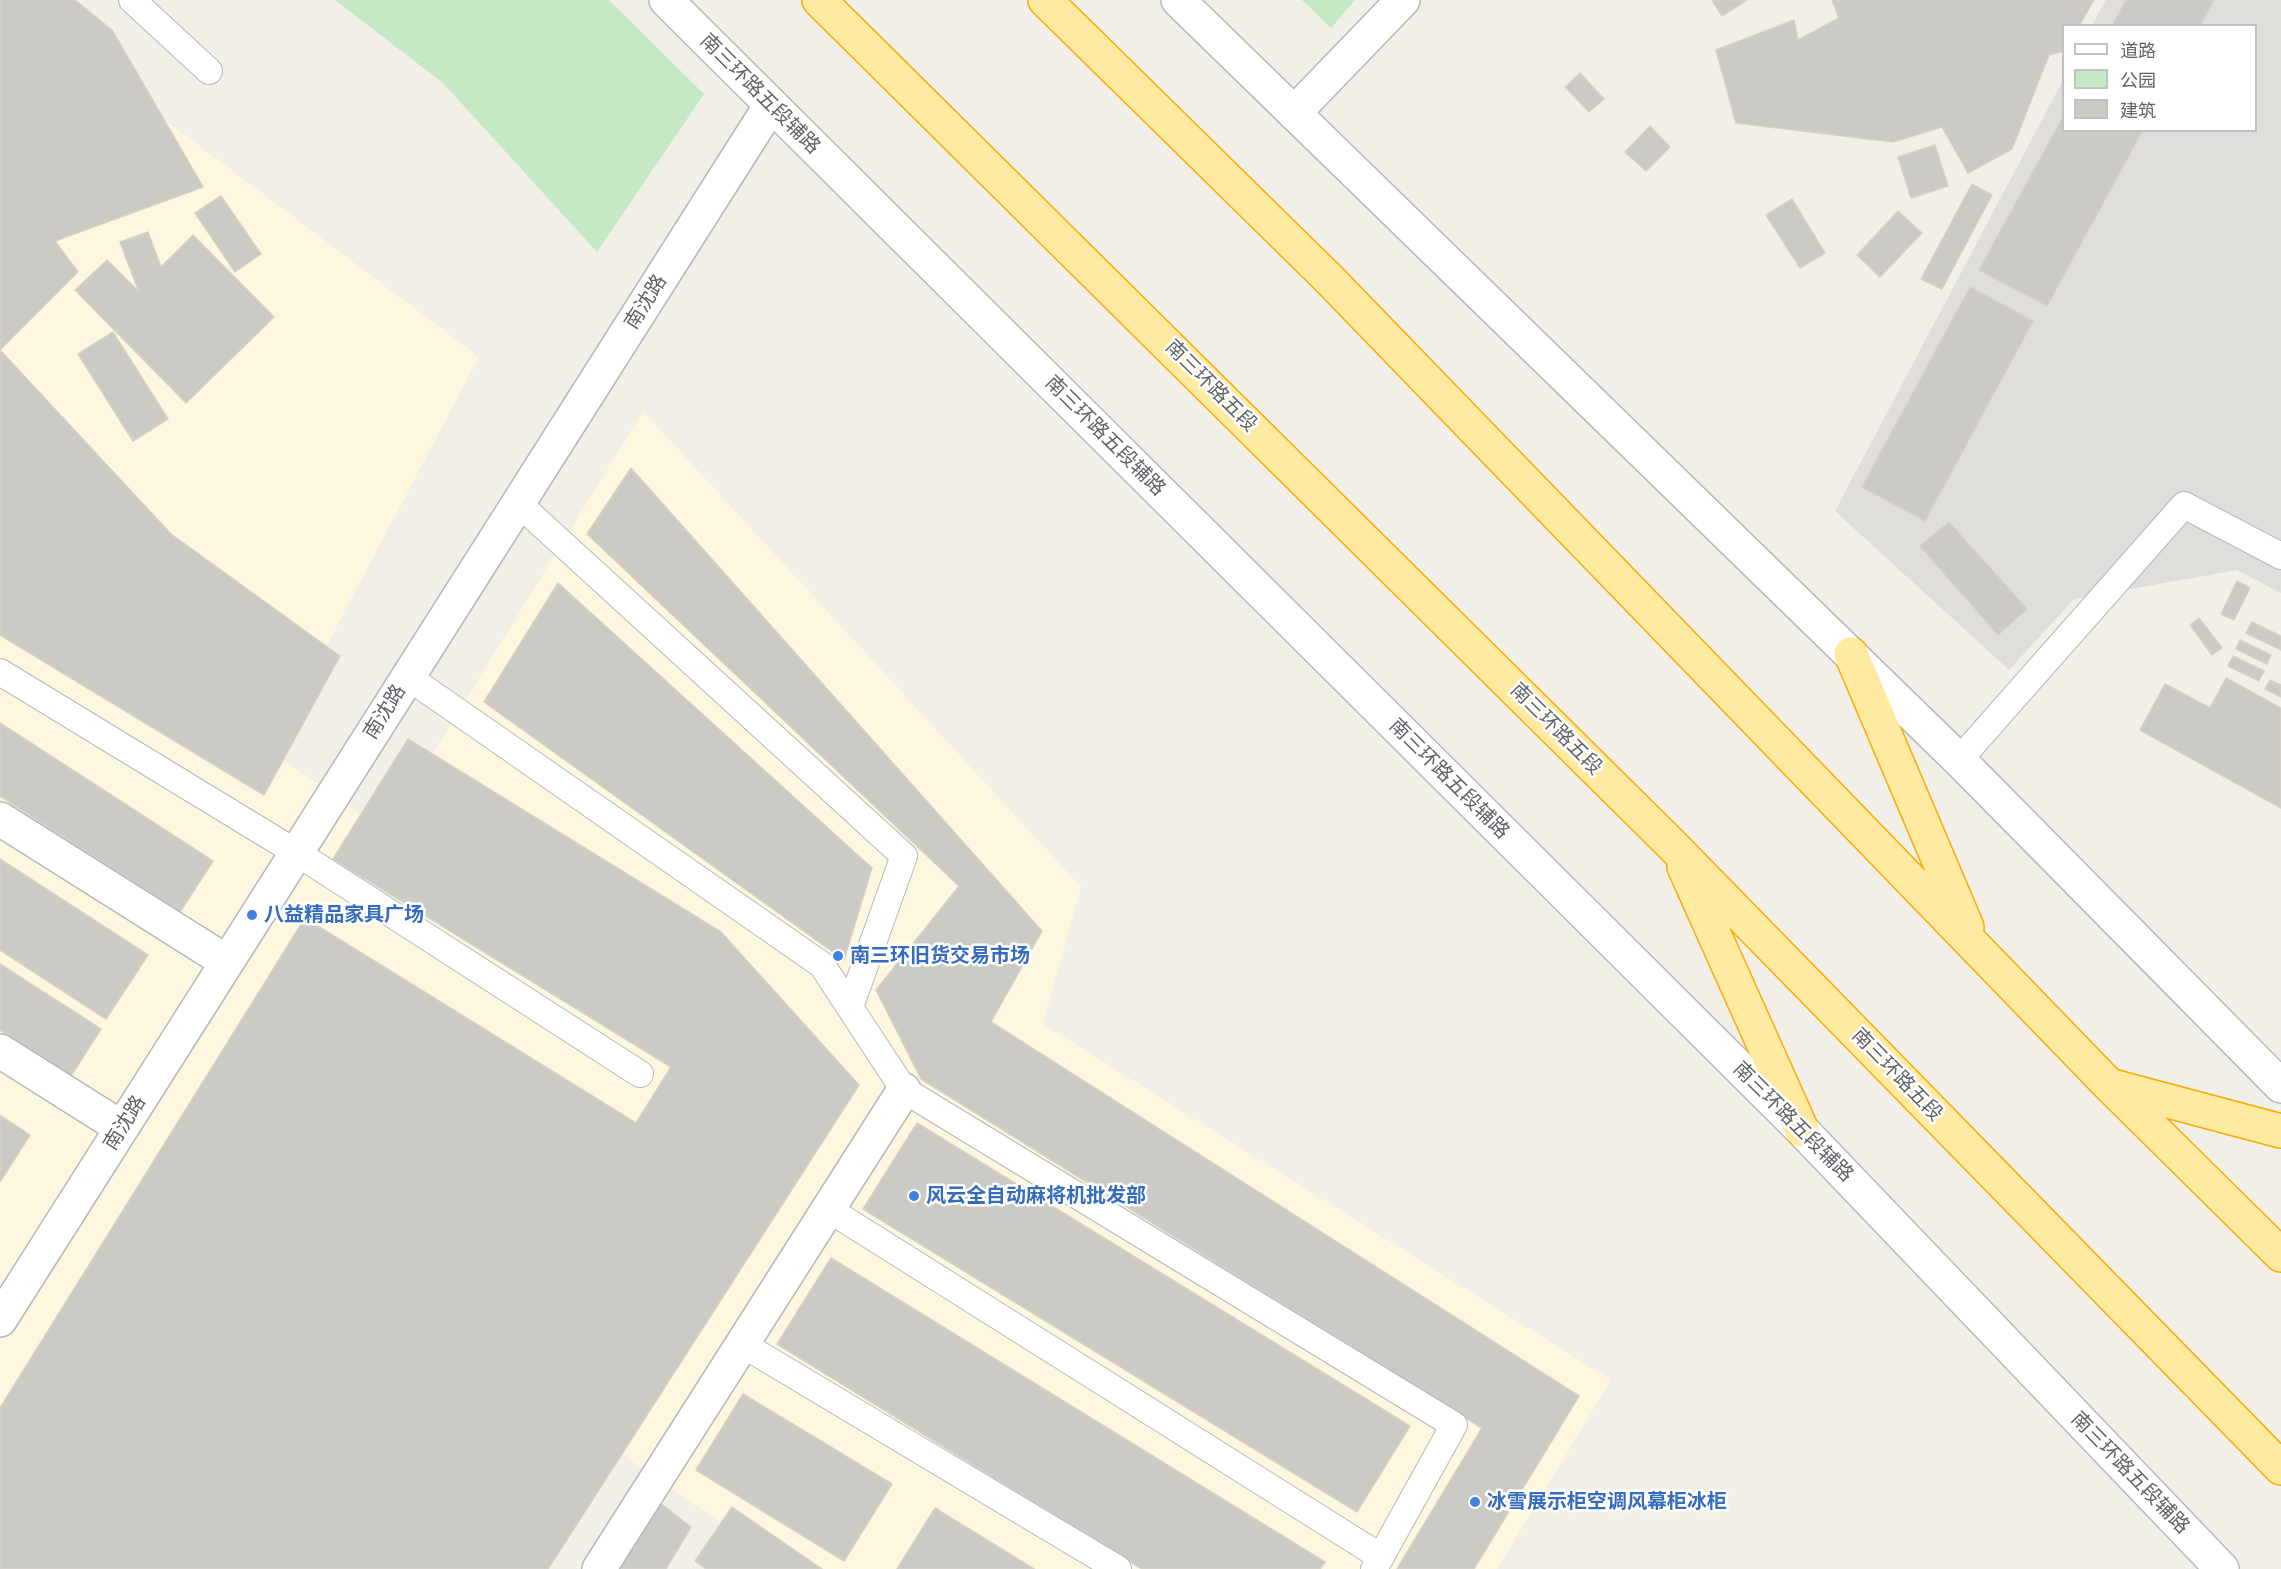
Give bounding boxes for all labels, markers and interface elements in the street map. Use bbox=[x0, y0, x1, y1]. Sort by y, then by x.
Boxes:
legend bbox=[2062, 24, 2257, 132]
street label: 南三环路五段辅路 bbox=[695, 29, 825, 159]
text: 道路 bbox=[2120, 40, 2156, 62]
text: 公园 bbox=[2120, 70, 2156, 92]
text: 建筑 bbox=[2120, 100, 2156, 122]
street label: 南沈路 bbox=[620, 270, 672, 334]
street label: 南三环路五段 bbox=[1160, 335, 1262, 437]
street label: 南三环路五段辅路 bbox=[1040, 371, 1170, 501]
street label: 南三环路五段 bbox=[1505, 678, 1607, 780]
street label: 南沈路 bbox=[359, 680, 411, 744]
street label: 南三环路五段辅路 bbox=[1384, 714, 1514, 844]
place label: 八益精品家具广场 bbox=[264, 903, 424, 927]
marker: 八益精品家具广场 bbox=[245, 908, 259, 922]
place label: 南三环旧货交易市场 bbox=[850, 944, 1030, 968]
marker: 南三环旧货交易市场 bbox=[831, 949, 845, 963]
street label: 南三环路五段 bbox=[1847, 1024, 1947, 1126]
street label: 南三环路五段辅路 bbox=[1728, 1057, 1858, 1187]
street label: 南沈路 bbox=[99, 1091, 151, 1155]
place label: 风云全自动麻将机批发部 bbox=[926, 1184, 1146, 1208]
marker: 风云全自动麻将机批发部 bbox=[907, 1189, 921, 1203]
street label: 南三环路五段辅路 bbox=[2066, 1407, 2194, 1539]
place label: 冰雪展示柜空调风幕柜冰柜 bbox=[1487, 1490, 1727, 1514]
marker: 冰雪展示柜空调风幕柜冰柜 bbox=[1468, 1495, 1482, 1509]

